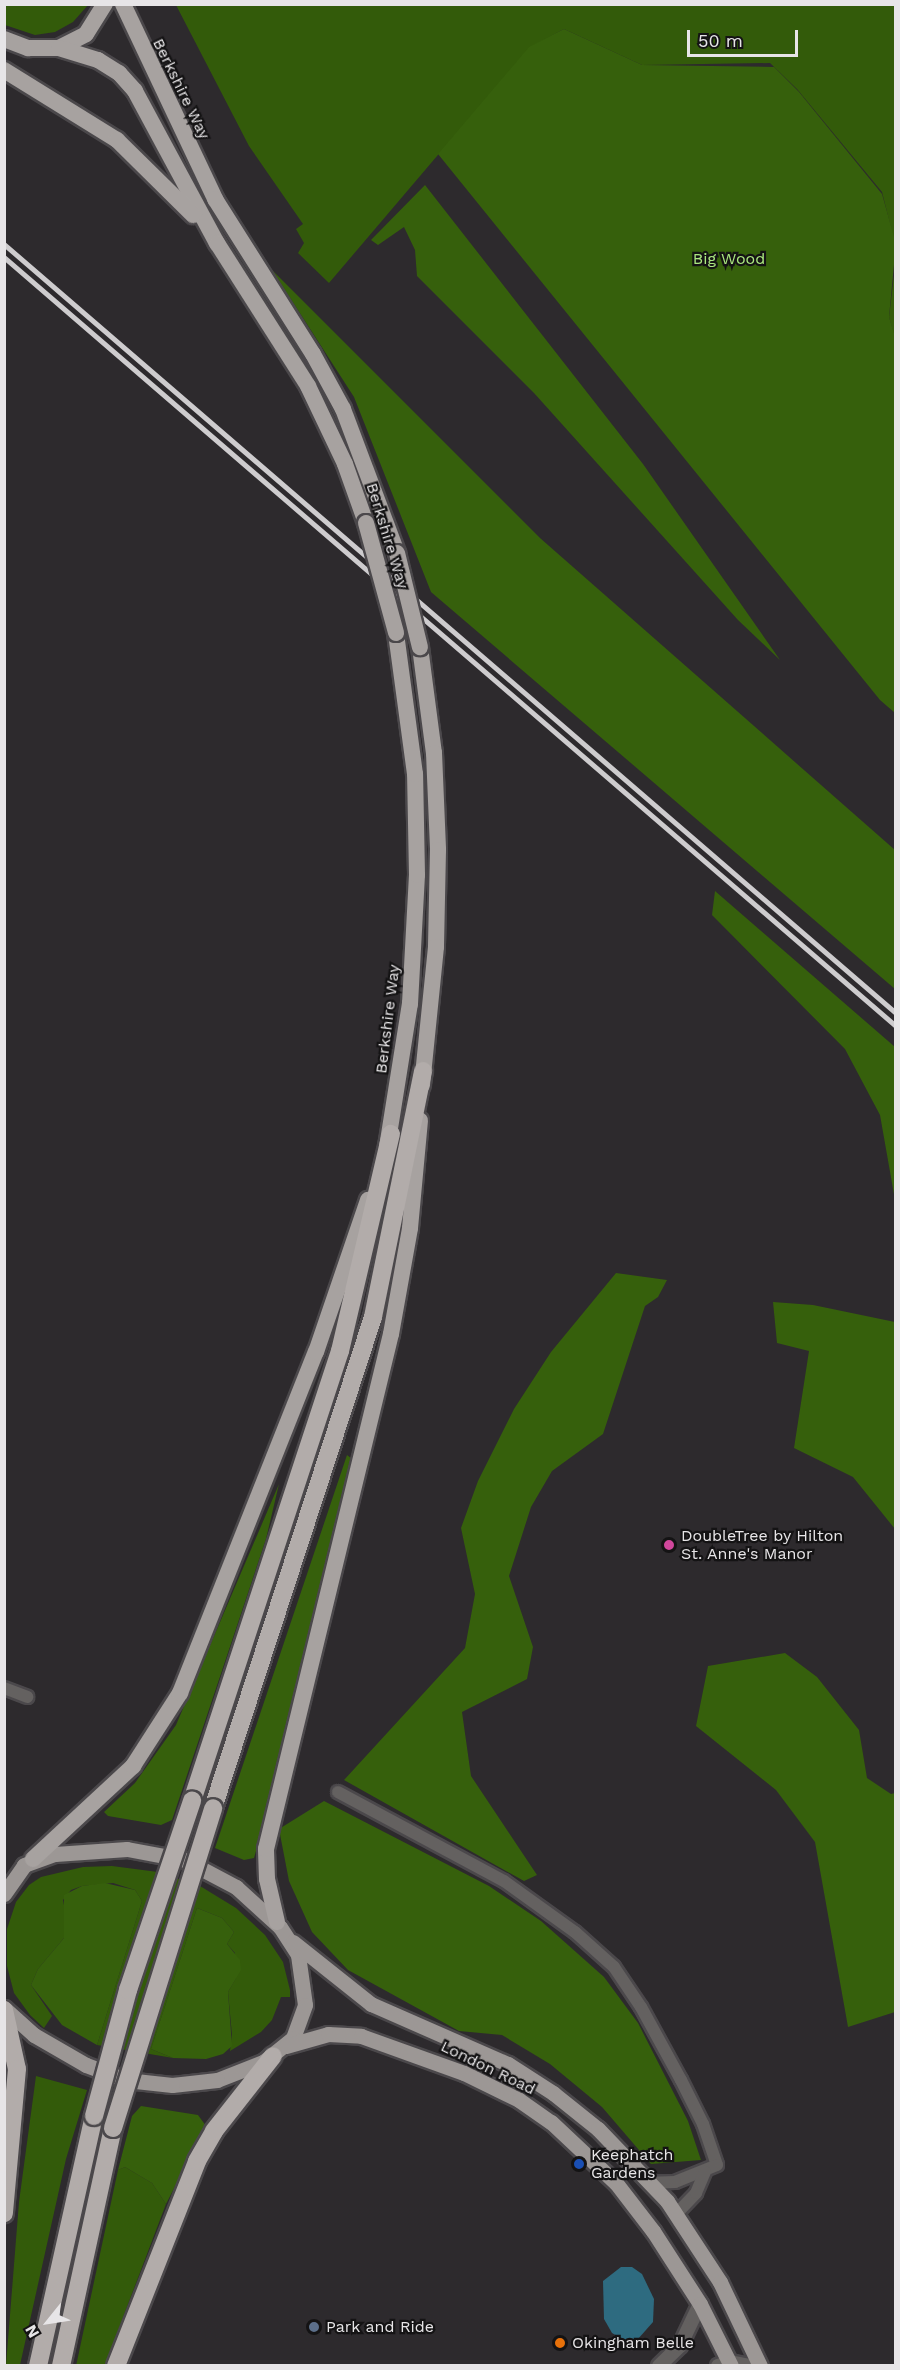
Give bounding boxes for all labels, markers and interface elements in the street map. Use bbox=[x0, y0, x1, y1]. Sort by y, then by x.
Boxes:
scale bar bbox=[690, 18, 801, 56]
text: 50 m bbox=[698, 30, 743, 51]
street label: Berkshire Way bbox=[148, 35, 214, 143]
park label: Big Wood bbox=[693, 249, 765, 269]
street label: Berkshire Way bbox=[362, 480, 412, 592]
street label: Berkshire Way bbox=[372, 963, 404, 1075]
place label: DoubleTree by Hilton St. Anne's Manor bbox=[681, 1526, 844, 1564]
marker: DoubleTree by Hilton St. Anne's Manor bbox=[662, 1538, 676, 1552]
street label: London Road bbox=[438, 2037, 538, 2099]
place label: Keephatch Gardens bbox=[591, 2145, 674, 2183]
marker: Keephatch Gardens bbox=[572, 2157, 586, 2171]
north arrow bbox=[18, 2292, 78, 2352]
place label: Park and Ride bbox=[326, 2317, 434, 2337]
marker: Park and Ride bbox=[307, 2320, 321, 2334]
text: N bbox=[21, 2321, 43, 2341]
place label: Okingham Belle bbox=[572, 2333, 694, 2353]
marker: Okingham Belle bbox=[553, 2336, 567, 2350]

